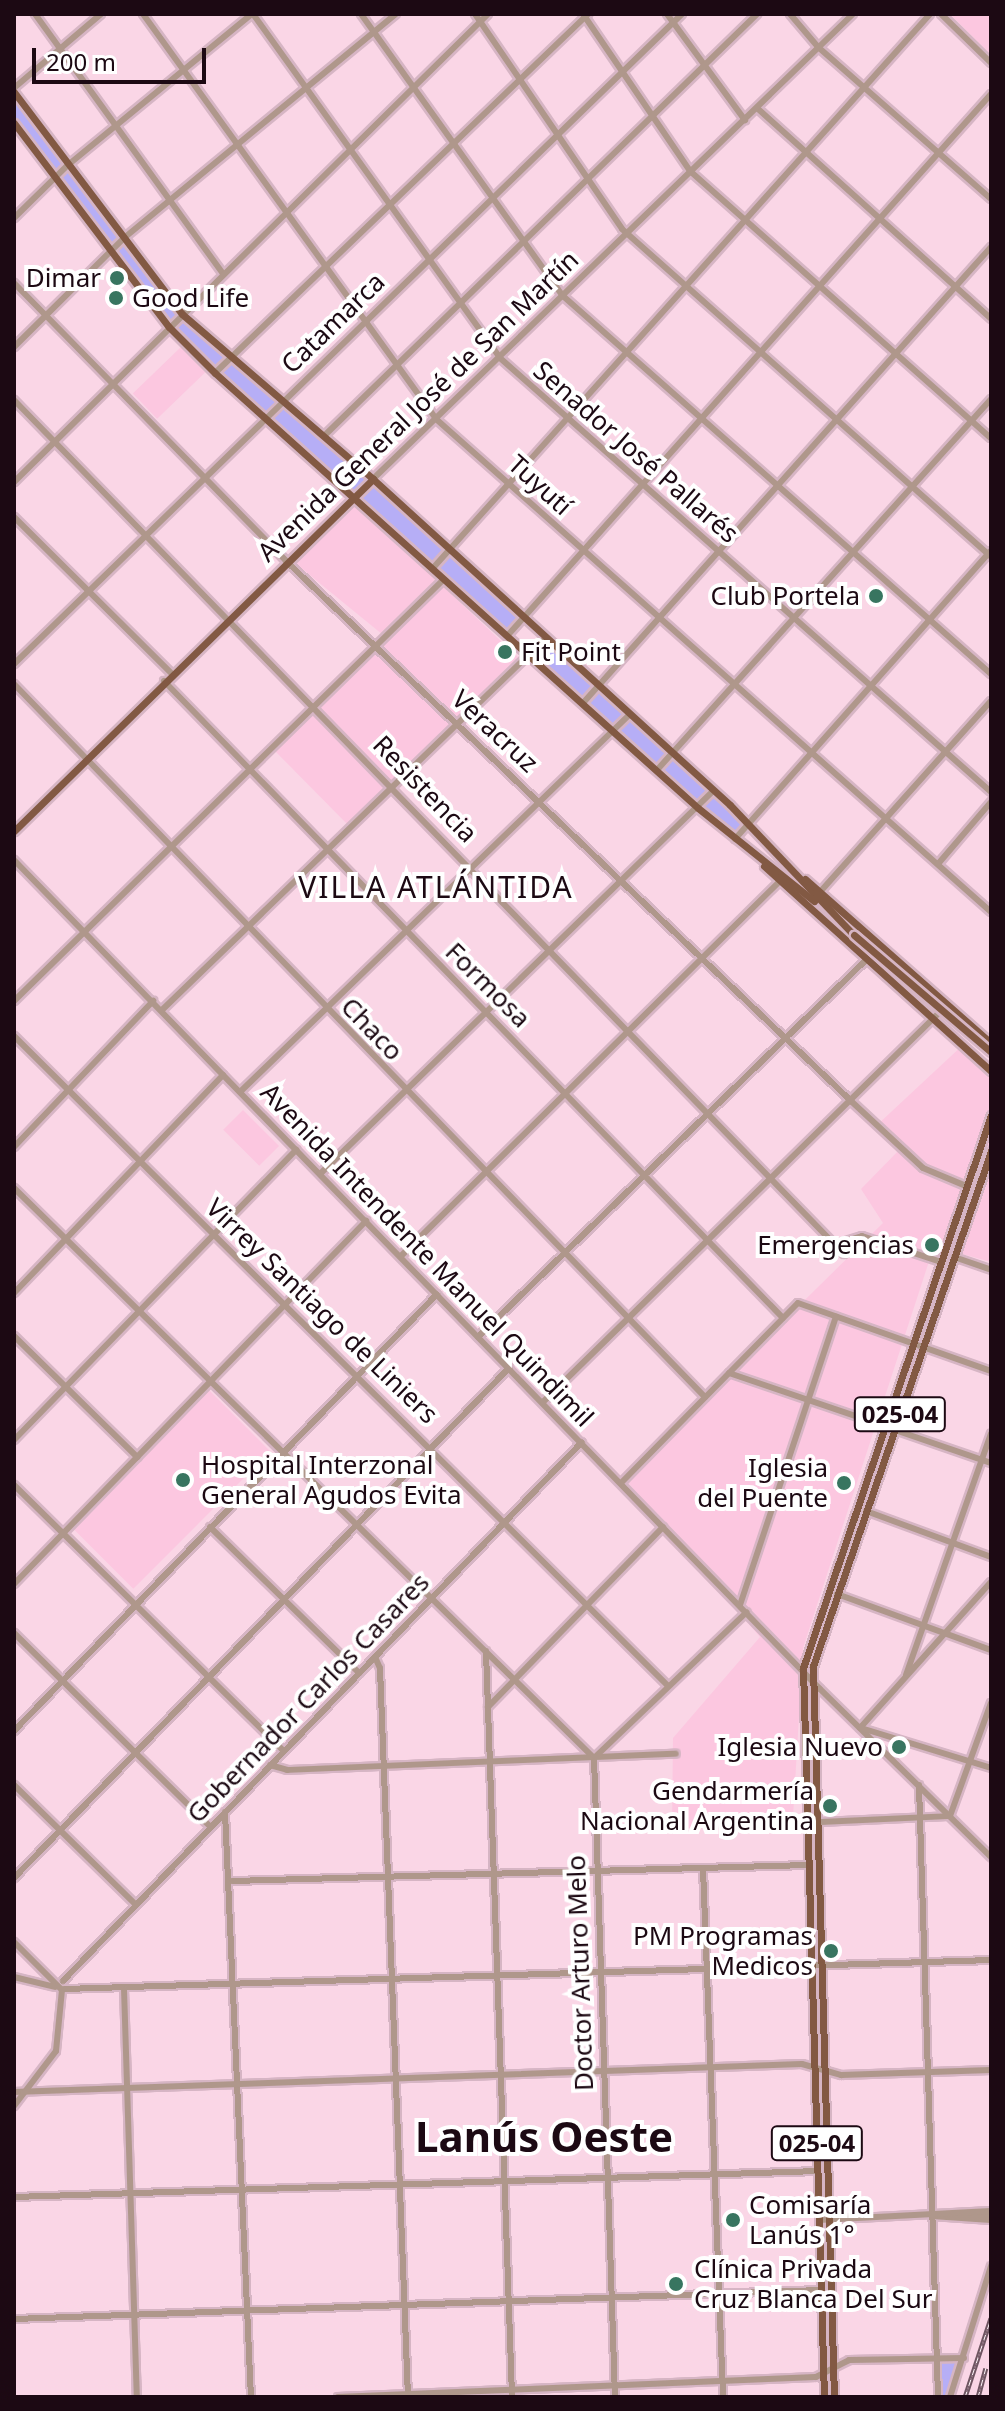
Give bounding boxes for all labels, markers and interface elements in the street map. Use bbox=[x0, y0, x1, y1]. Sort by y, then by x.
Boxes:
scale bar bbox=[36, 32, 210, 82]
text: 200 m bbox=[46, 45, 116, 78]
street label: Avenida General José de San Martín bbox=[251, 244, 585, 568]
place label: Dimar bbox=[26, 262, 101, 294]
street label: Catamarca bbox=[275, 266, 391, 380]
marker: Dimar bbox=[108, 269, 126, 287]
place label: Good Life bbox=[132, 282, 249, 314]
marker: Good Life bbox=[107, 289, 125, 307]
street label: Senador José Pallarés bbox=[527, 355, 745, 549]
street label: Tuyutí bbox=[502, 448, 578, 522]
place label: Club Portela bbox=[711, 580, 860, 612]
marker: Club Portela bbox=[867, 587, 885, 605]
place label: Fit Point bbox=[521, 636, 621, 668]
marker: Fit Point bbox=[496, 643, 514, 661]
street label: Veracruz bbox=[446, 683, 544, 779]
street label: Resistencia bbox=[366, 729, 484, 849]
district label: VILLA ATLÁNTIDA bbox=[298, 869, 574, 905]
street label: Formosa bbox=[439, 936, 537, 1034]
street label: Chaco bbox=[335, 991, 409, 1067]
street label: Avenida Intendente Manuel Quindimil bbox=[254, 1077, 600, 1433]
street label: Virrey Santiago de Liniers bbox=[200, 1192, 444, 1430]
place label: Emergencias bbox=[757, 1229, 914, 1261]
marker: Emergencias bbox=[921, 1234, 943, 1256]
road number: 025-04 bbox=[852, 1394, 948, 1434]
place label: Hospital Interzonal General Agudos Evita bbox=[201, 1449, 462, 1510]
place label: Iglesia del Puente bbox=[697, 1452, 828, 1514]
marker: Hospital Interzonal General Agudos Evita bbox=[172, 1469, 194, 1491]
marker: Iglesia del Puente bbox=[835, 1474, 853, 1492]
street label: Gobernador Carlos Casares bbox=[181, 1567, 435, 1829]
place label: Iglesia Nuevo bbox=[717, 1731, 883, 1763]
marker: Iglesia Nuevo bbox=[890, 1738, 908, 1756]
place label: Gendarmería Nacional Argentina bbox=[580, 1775, 814, 1836]
marker: Gendarmería Nacional Argentina bbox=[821, 1797, 839, 1815]
street label: Doctor Arturo Melo bbox=[560, 1855, 600, 2091]
place label: PM Programas Medicos bbox=[633, 1920, 813, 1982]
marker: PM Programas Medicos bbox=[820, 1940, 842, 1962]
district label: Lanús Oeste bbox=[415, 2111, 673, 2161]
road number: 025-04 bbox=[769, 2123, 865, 2163]
place label: Comisaría Lanús 1° bbox=[749, 2189, 871, 2250]
marker: Comisaría Lanús 1° bbox=[724, 2211, 742, 2229]
place label: Clínica Privada Cruz Blanca Del Sur bbox=[694, 2253, 932, 2314]
marker: Clínica Privada Cruz Blanca Del Sur bbox=[665, 2273, 687, 2295]

